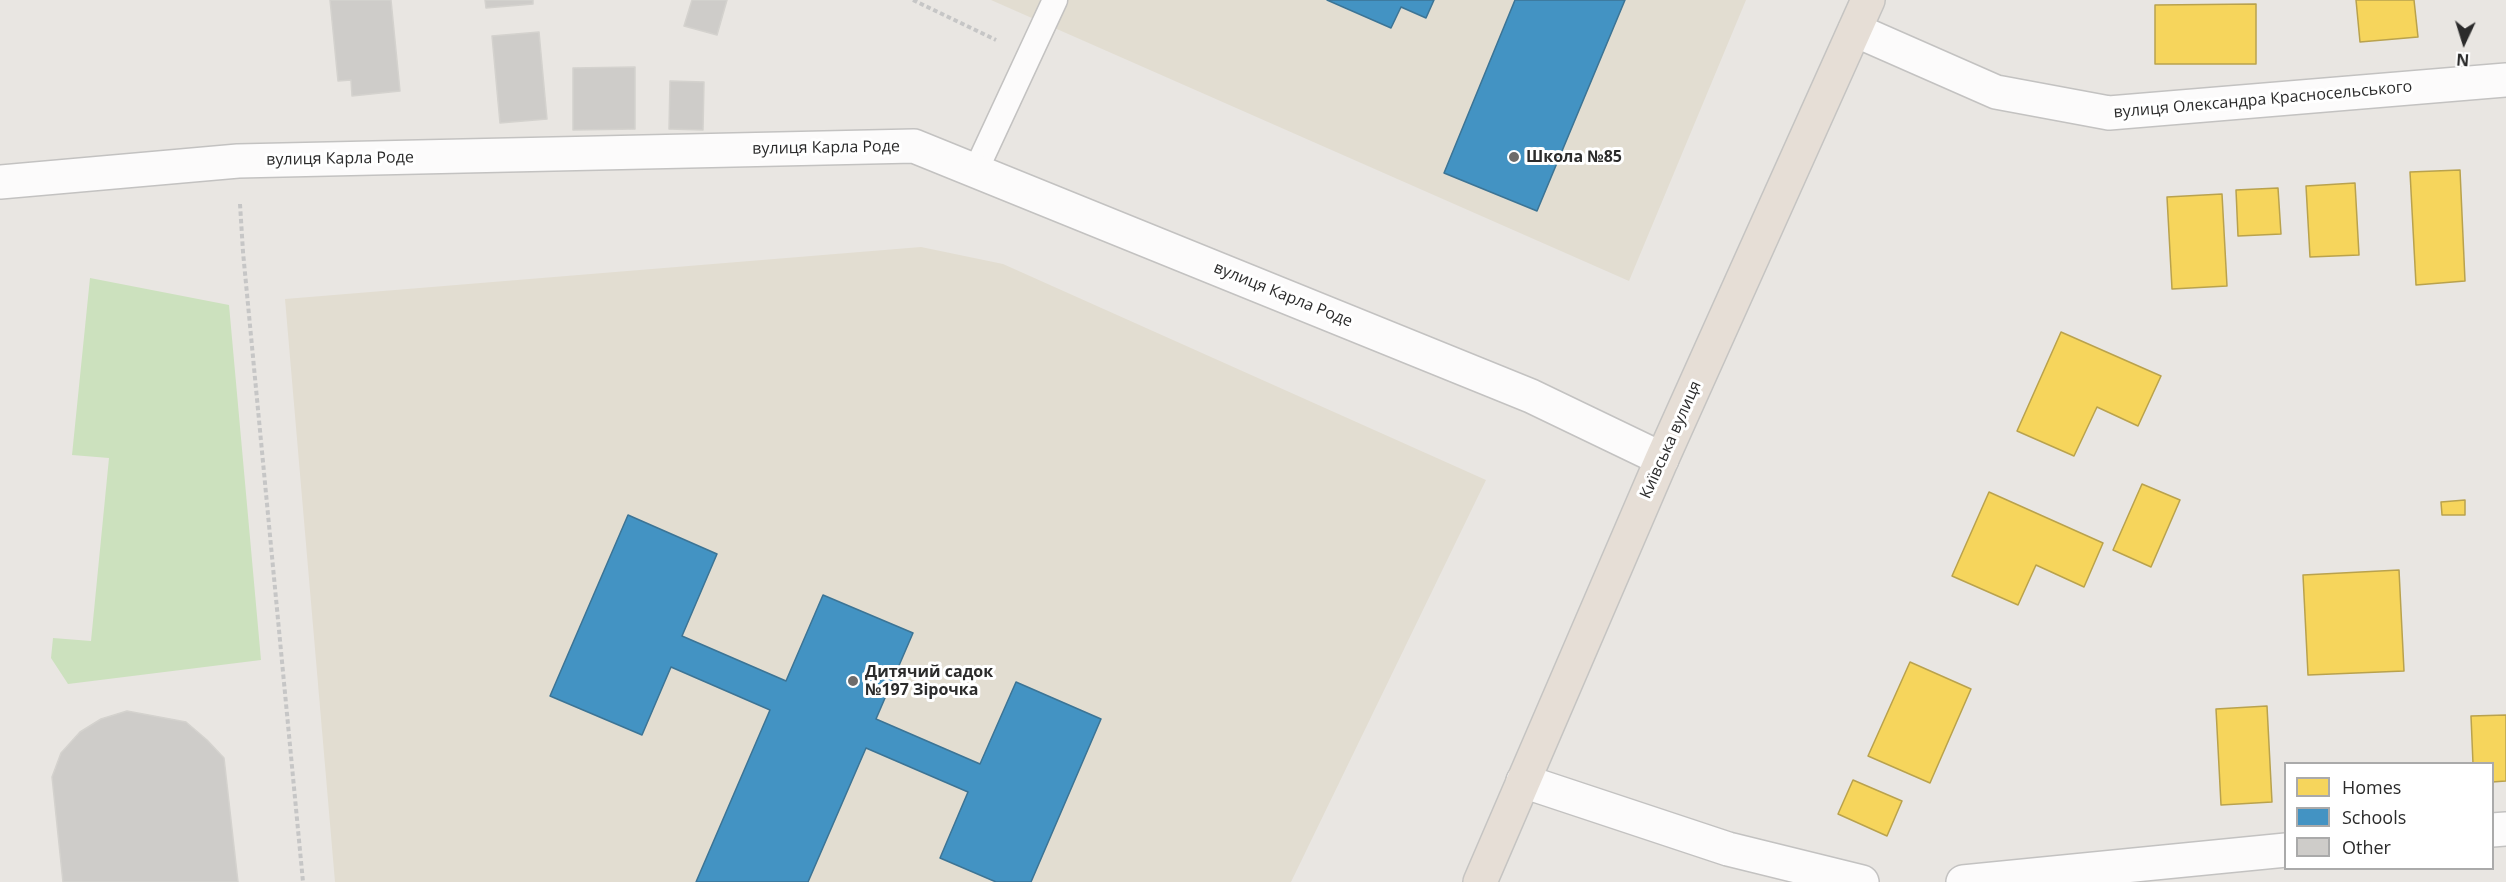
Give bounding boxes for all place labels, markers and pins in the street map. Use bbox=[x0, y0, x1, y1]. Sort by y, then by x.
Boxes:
place label: Школа №85 bbox=[1526, 147, 1622, 167]
marker: Школа №85 bbox=[1507, 150, 1521, 164]
place label: Дитячий садок №197 Зірочка bbox=[865, 662, 993, 700]
marker: Дитячий садок №197 Зірочка bbox=[846, 674, 860, 688]

